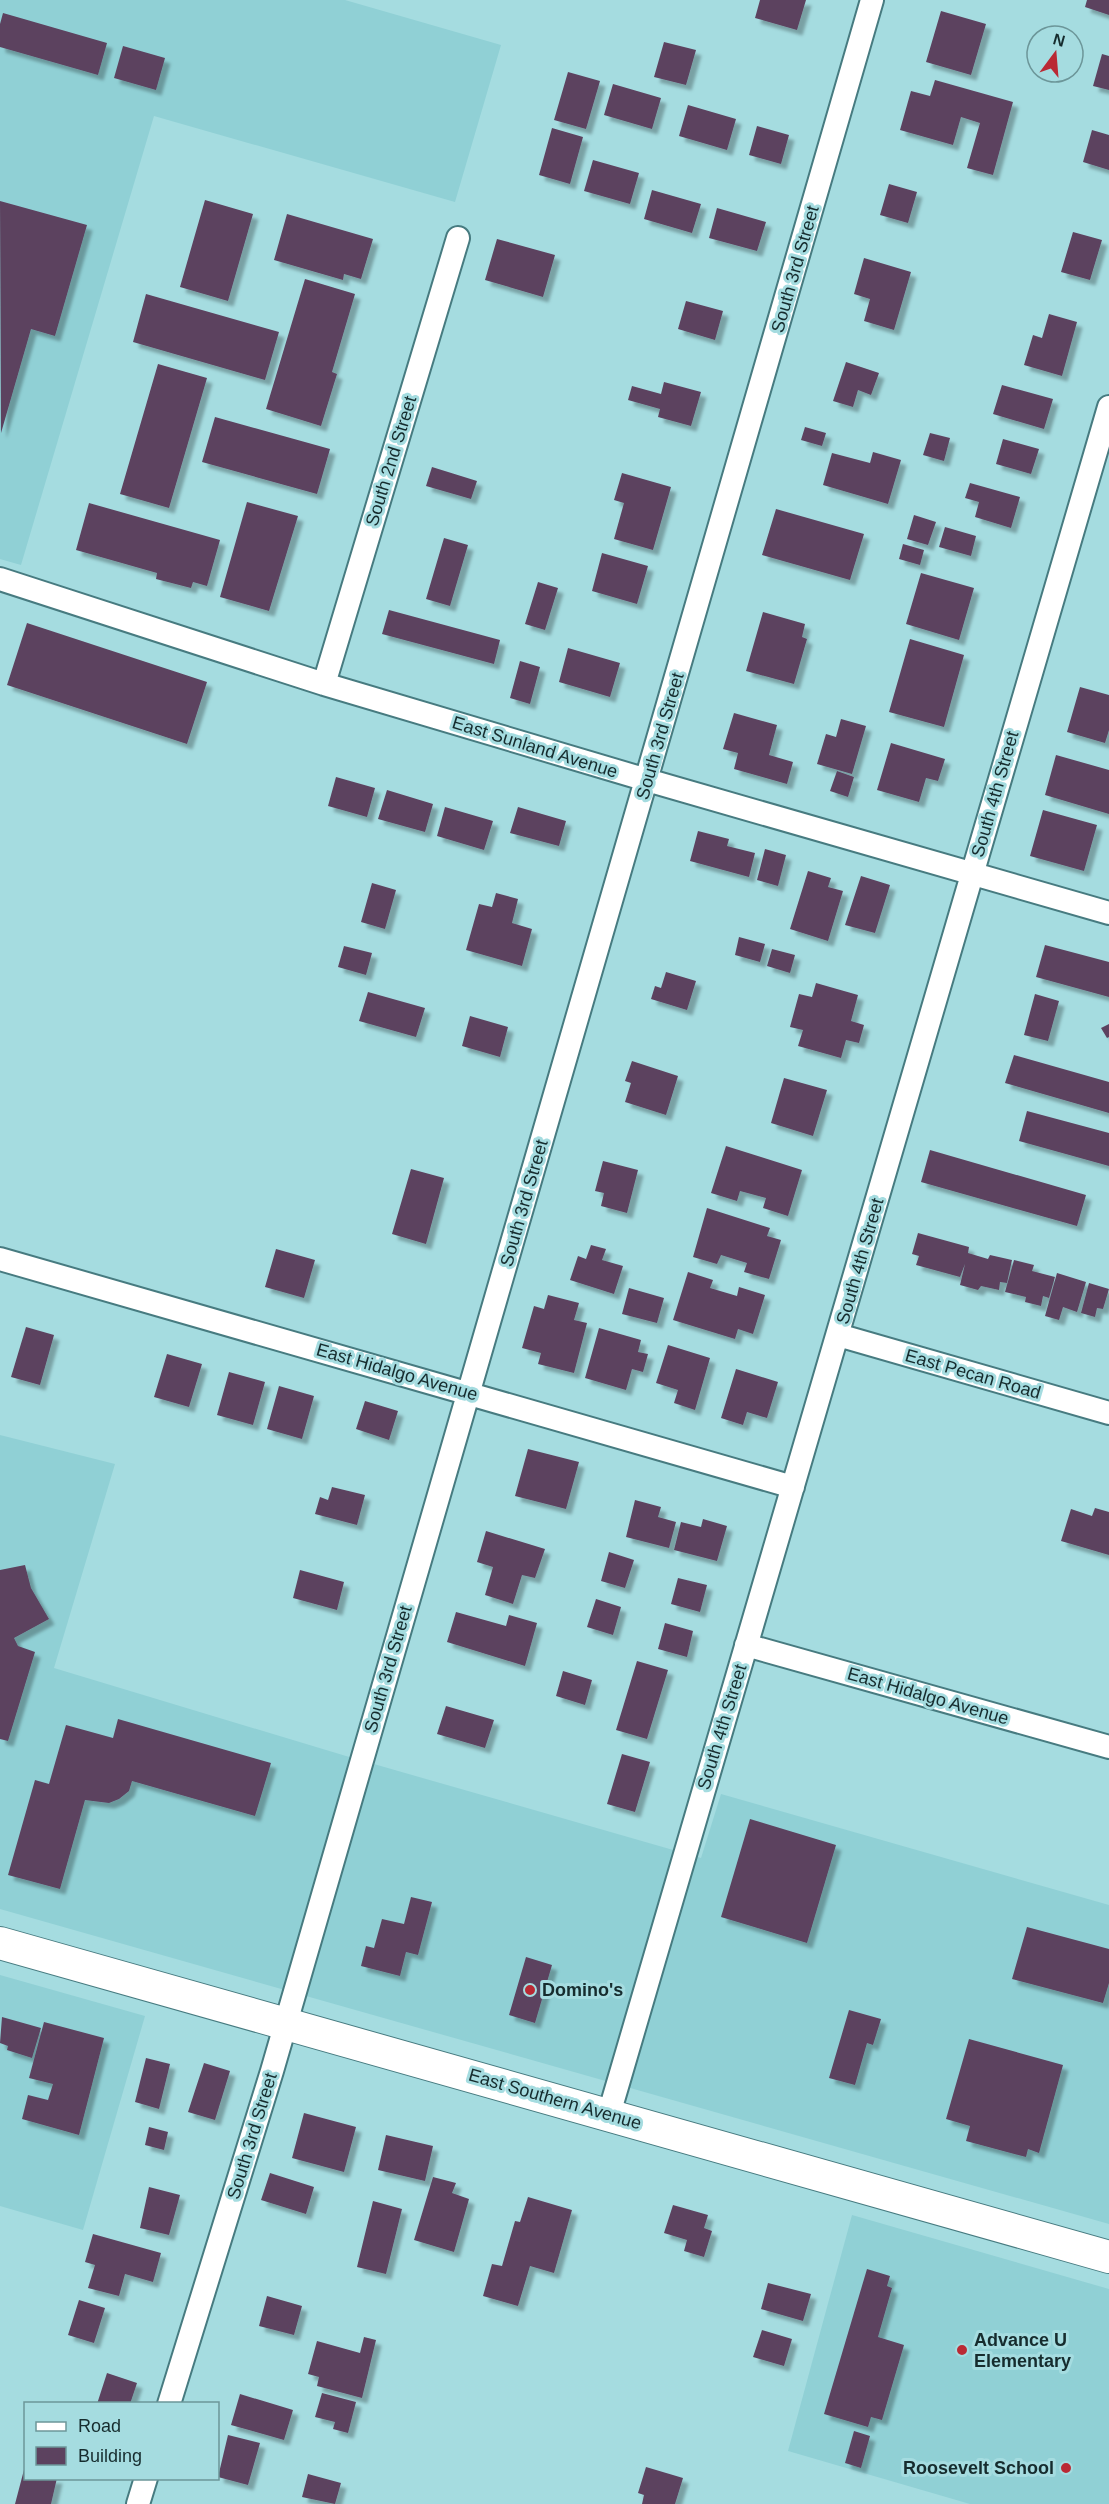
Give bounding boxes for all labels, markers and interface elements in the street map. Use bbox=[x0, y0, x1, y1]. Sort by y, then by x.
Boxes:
north arrow bbox=[1025, 24, 1085, 84]
text: N bbox=[1051, 30, 1067, 50]
street label: South 3rd Street bbox=[767, 203, 823, 335]
street label: South 2nd Street bbox=[362, 393, 420, 529]
street label: South 3rd Street bbox=[632, 670, 688, 802]
street label: East Sunland Avenue bbox=[450, 712, 620, 782]
street label: South 4th Street bbox=[967, 729, 1023, 859]
street label: South 3rd Street bbox=[496, 1137, 552, 1269]
street label: South 4th Street bbox=[832, 1196, 888, 1326]
street label: East Hidalgo Avenue bbox=[314, 1339, 480, 1405]
street label: East Pecan Road bbox=[903, 1345, 1043, 1403]
street label: South 3rd Street bbox=[360, 1603, 416, 1735]
street label: South 4th Street bbox=[693, 1662, 751, 1792]
street label: East Hidalgo Avenue bbox=[845, 1663, 1011, 1729]
place label: Domino's bbox=[542, 1980, 623, 2000]
marker: Domino's bbox=[523, 1983, 537, 1997]
street label: East Southern Avenue bbox=[466, 2065, 644, 2133]
street label: South 3rd Street bbox=[223, 2070, 281, 2202]
place label: Advance U Elementary bbox=[974, 2330, 1071, 2371]
marker: Advance U Elementary bbox=[955, 2343, 969, 2357]
legend bbox=[24, 2402, 219, 2480]
text: Road bbox=[78, 2416, 121, 2436]
text: Building bbox=[78, 2446, 142, 2466]
place label: Roosevelt School bbox=[903, 2458, 1054, 2478]
marker: Roosevelt School bbox=[1059, 2461, 1073, 2475]

